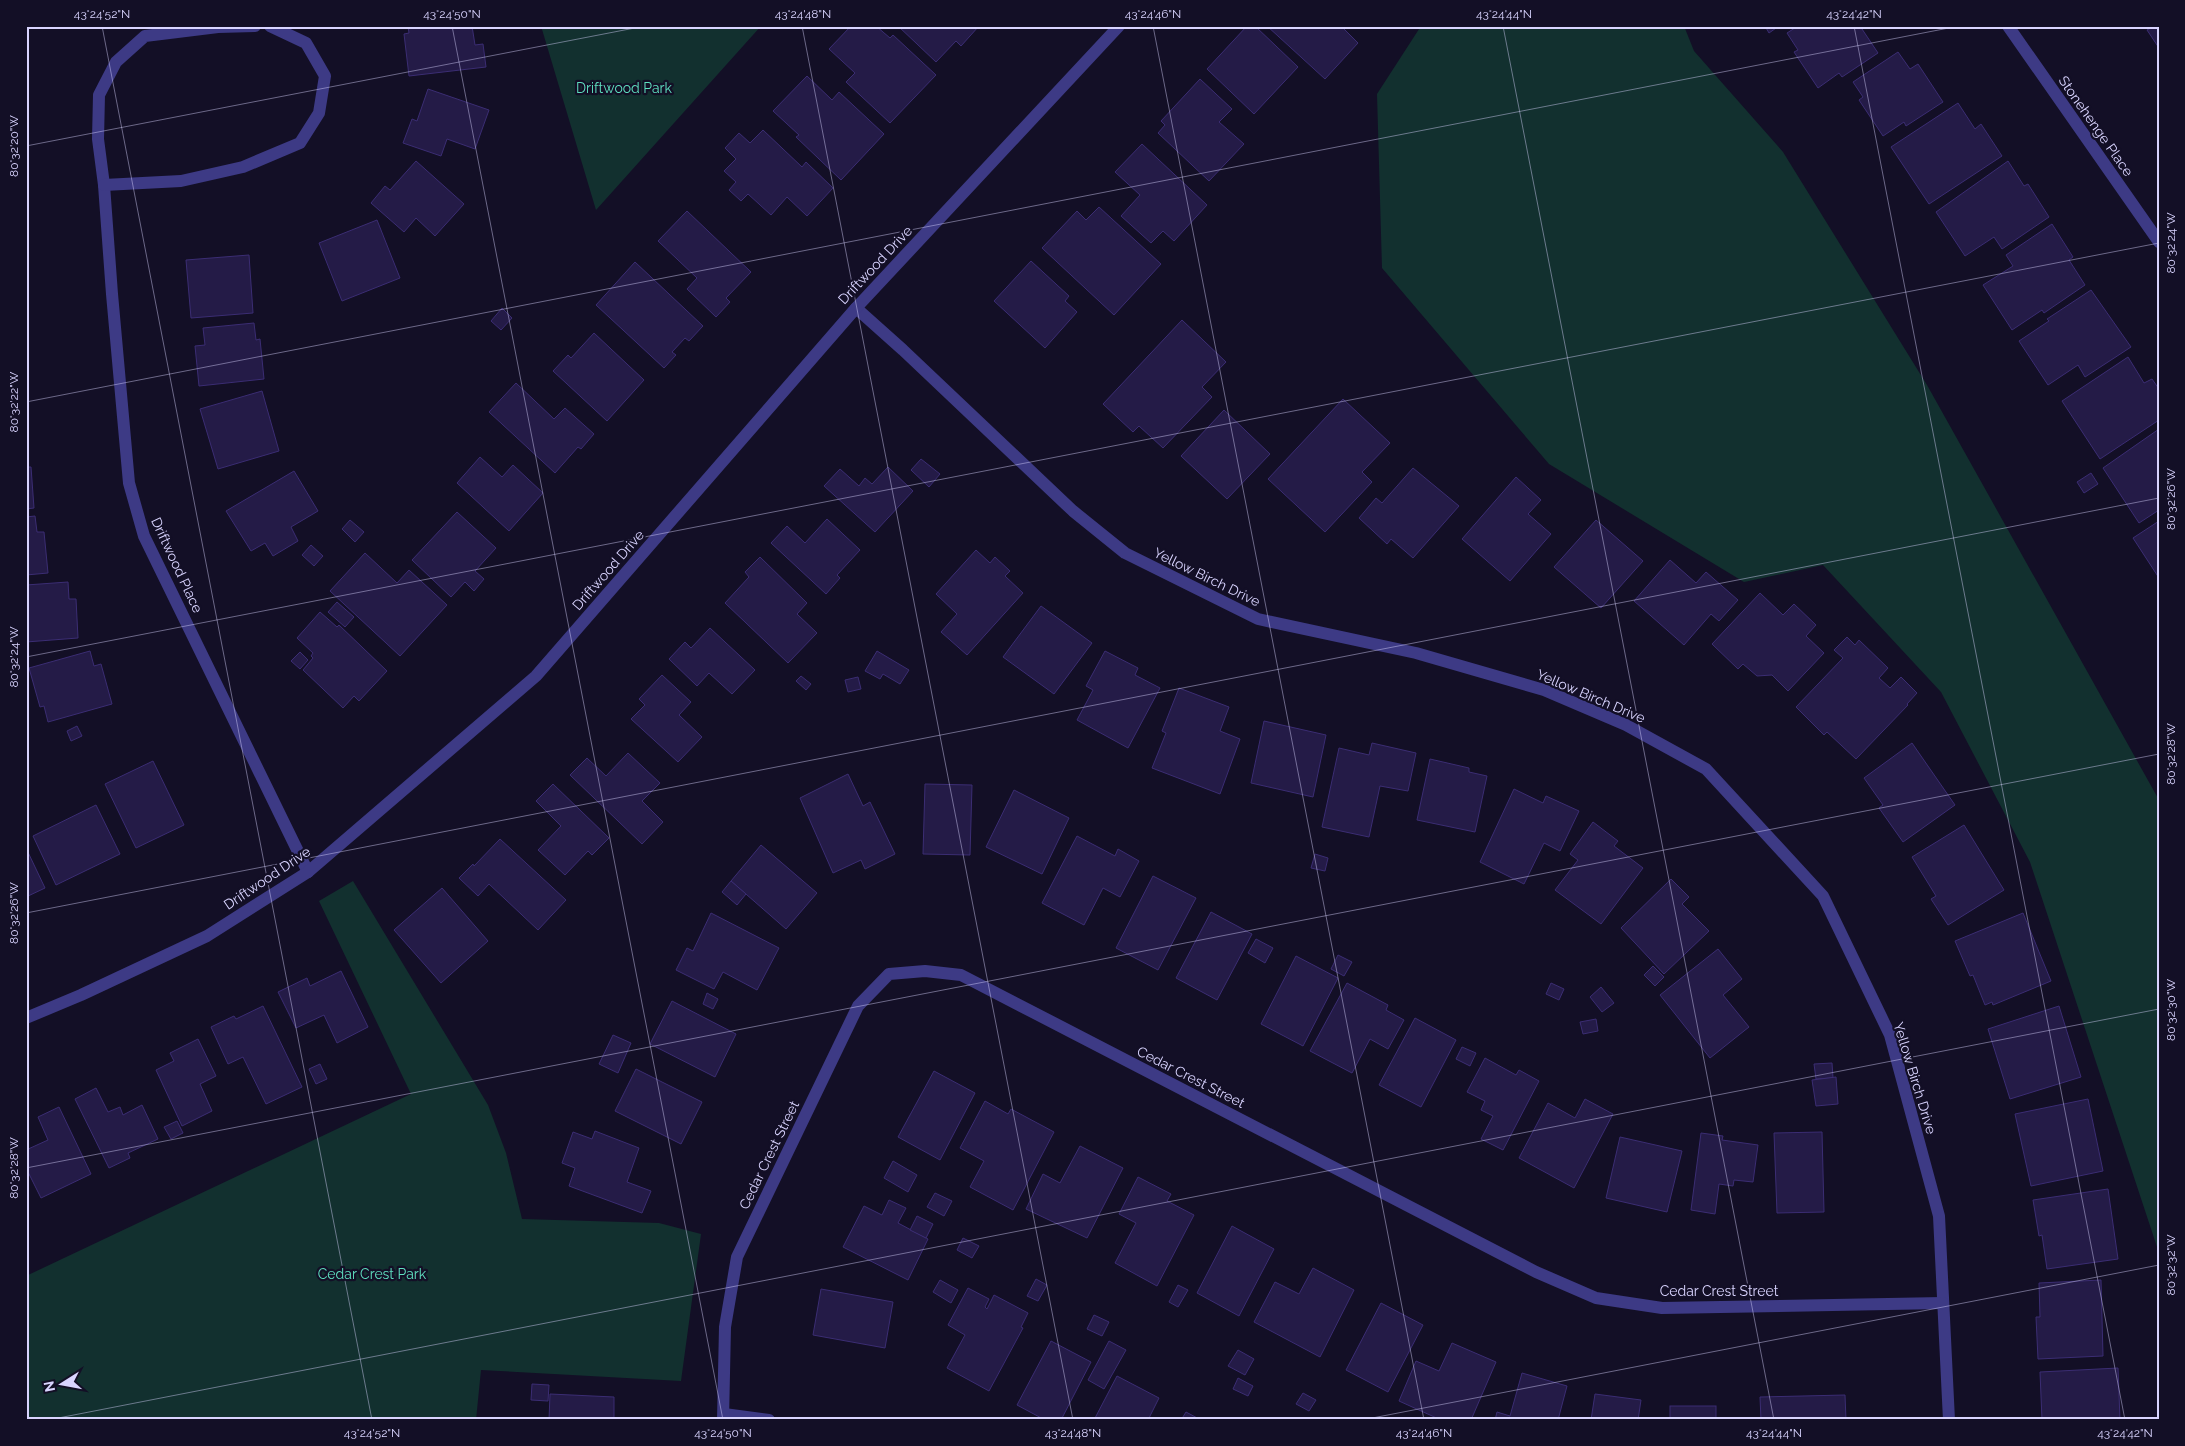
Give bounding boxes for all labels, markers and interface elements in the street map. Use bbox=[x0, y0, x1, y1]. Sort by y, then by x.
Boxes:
text: 43°24'52"N bbox=[74, 7, 130, 21]
text: 43°24'50"N bbox=[423, 7, 481, 21]
text: 43°24'48"N bbox=[775, 7, 831, 21]
text: 43°24'46"N bbox=[1125, 7, 1181, 21]
text: 43°24'44"N bbox=[1476, 7, 1532, 21]
text: 43°24'42"N bbox=[1826, 7, 1882, 21]
street label: Stonehenge Place bbox=[2055, 73, 2137, 179]
park label: Driftwood Park bbox=[576, 80, 673, 96]
text: 80°32'20"W bbox=[7, 115, 21, 177]
text: 80°32'24"W bbox=[2164, 212, 2178, 274]
street label: Driftwood Drive bbox=[835, 223, 915, 307]
text: 80°32'22"W bbox=[7, 371, 21, 432]
text: 80°32'26"W bbox=[2164, 468, 2178, 530]
street label: Driftwood Place bbox=[148, 515, 206, 615]
street label: Driftwood Drive bbox=[569, 527, 647, 613]
street label: Yellow Birch Drive bbox=[1151, 544, 1263, 610]
text: 80°32'24"W bbox=[7, 626, 21, 688]
street label: Yellow Birch Drive bbox=[1534, 666, 1648, 726]
text: 80°32'28"W bbox=[2164, 723, 2178, 785]
street label: Driftwood Drive bbox=[221, 843, 313, 913]
text: 80°32'26"W bbox=[7, 882, 21, 944]
text: 80°32'30"W bbox=[2164, 979, 2178, 1041]
street label: Yellow Birch Drive bbox=[1890, 1020, 1940, 1136]
street label: Cedar Crest Street bbox=[1134, 1043, 1248, 1111]
street label: Cedar Crest Street bbox=[736, 1098, 802, 1212]
text: 80°32'28"W bbox=[7, 1137, 21, 1199]
text: 80°32'32"W bbox=[2164, 1234, 2178, 1295]
park label: Cedar Crest Park bbox=[318, 1266, 427, 1282]
street label: Cedar Crest Street bbox=[1660, 1283, 1779, 1299]
north arrow bbox=[38, 1358, 88, 1408]
text: N bbox=[40, 1380, 58, 1393]
text: 43°24'52"N bbox=[344, 1426, 400, 1440]
text: 43°24'50"N bbox=[694, 1426, 752, 1440]
text: 43°24'48"N bbox=[1045, 1426, 1101, 1440]
text: 43°24'46"N bbox=[1396, 1426, 1452, 1440]
text: 43°24'44"N bbox=[1746, 1426, 1802, 1440]
text: 43°24'42"N bbox=[2097, 1426, 2153, 1440]

